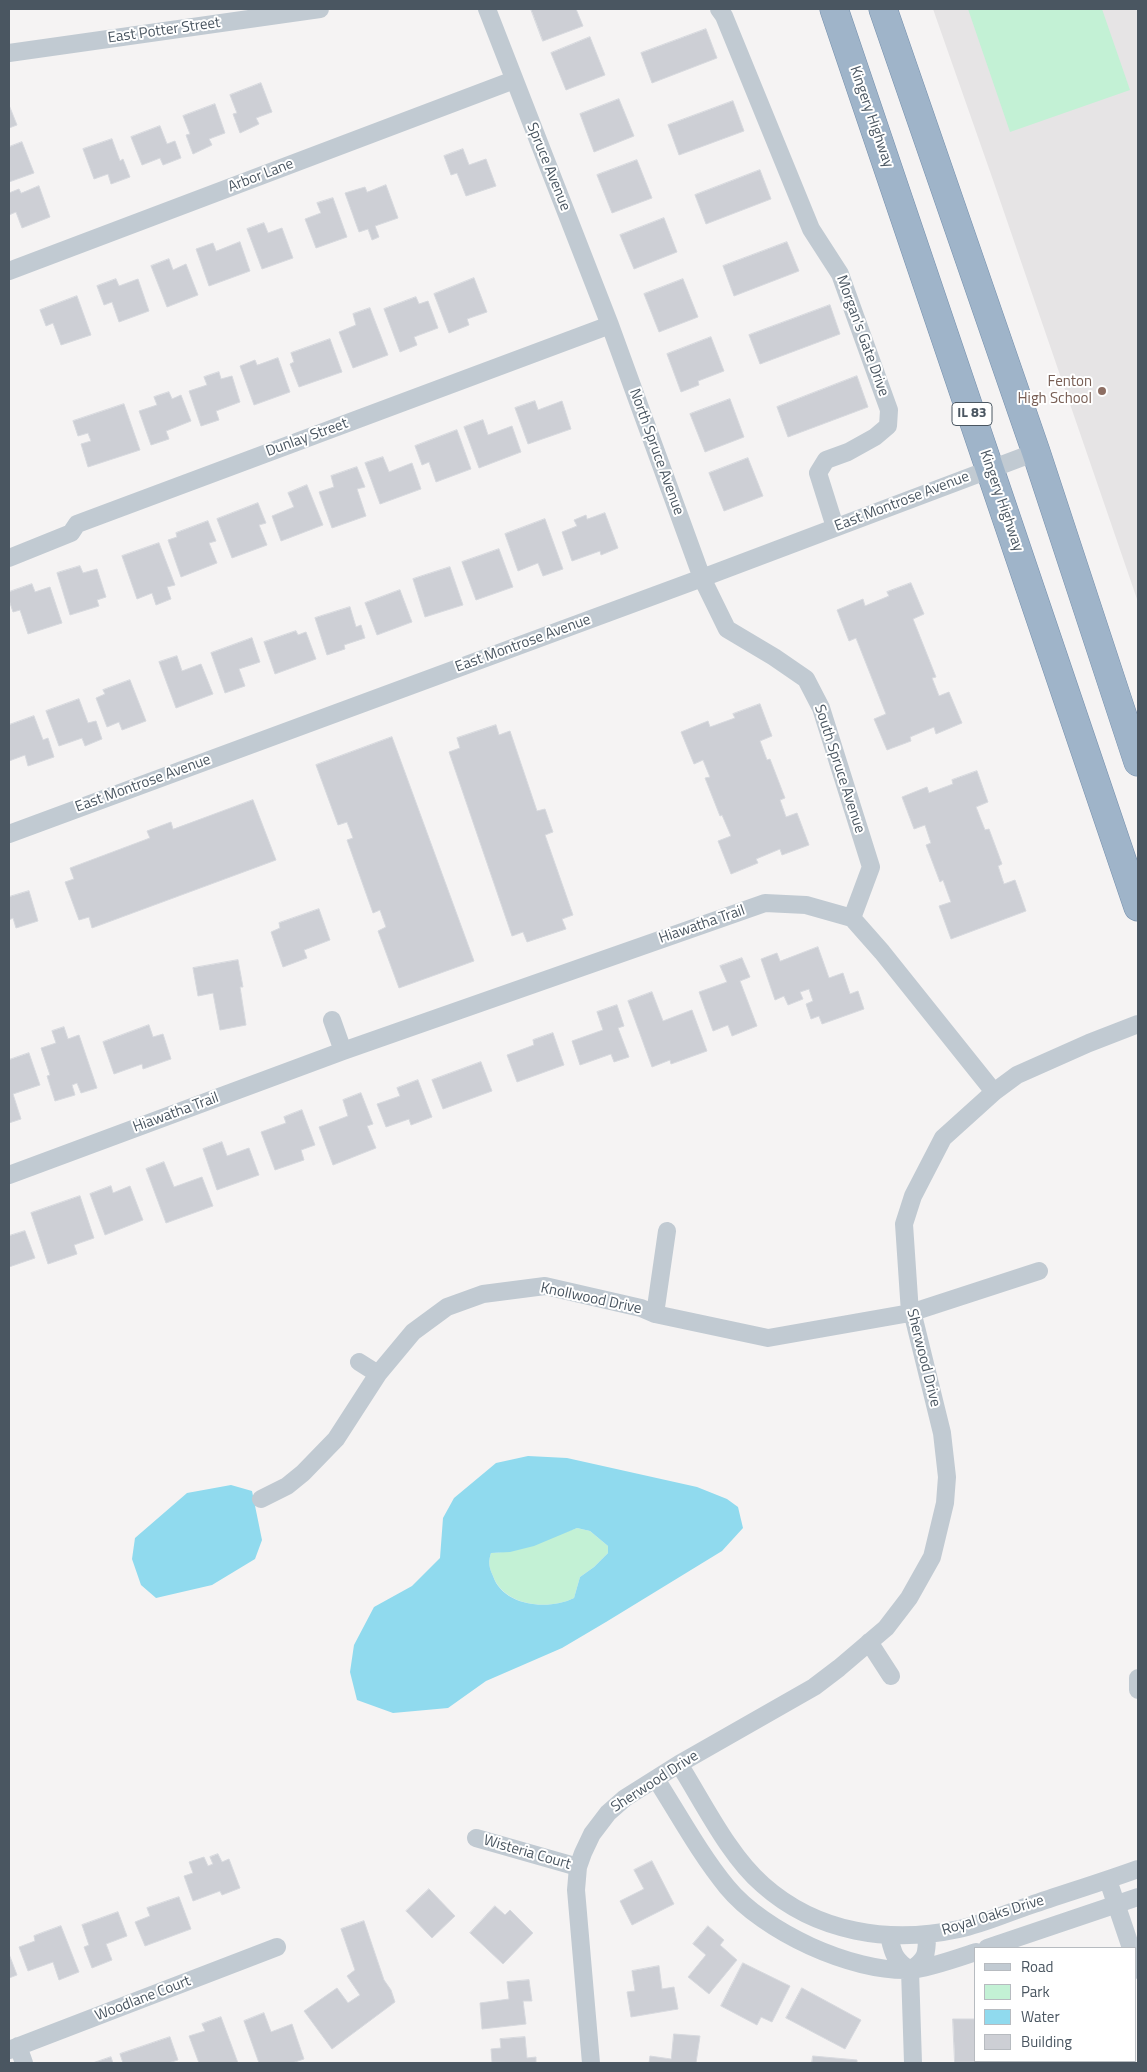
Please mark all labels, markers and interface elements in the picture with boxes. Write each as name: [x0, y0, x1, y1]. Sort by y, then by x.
street label: East Potter Street: [107, 14, 221, 48]
street label: Kingery Highway: [845, 64, 897, 170]
street label: Spruce Avenue: [522, 120, 574, 214]
street label: Arbor Lane: [226, 155, 296, 197]
street label: Morgan's Gate Drive: [832, 273, 892, 399]
place label: Fenton High School: [1017, 373, 1092, 408]
marker: Fenton High School: [1096, 385, 1108, 397]
street label: North Spruce Avenue: [625, 386, 687, 518]
road number: IL 83: [952, 402, 992, 426]
street label: Dunlay Street: [264, 415, 350, 461]
street label: Kingery Highway: [975, 448, 1027, 554]
street label: East Montrose Avenue: [832, 468, 972, 536]
street label: East Montrose Avenue: [453, 611, 593, 677]
street label: South Spruce Avenue: [810, 702, 868, 836]
street label: East Montrose Avenue: [73, 751, 213, 817]
street label: Hiawatha Trail: [657, 902, 747, 948]
street label: Hiawatha Trail: [131, 1089, 221, 1137]
street label: Knollwood Drive: [539, 1280, 643, 1318]
street label: Sherwood Drive: [902, 1307, 944, 1409]
street label: Sherwood Drive: [608, 1747, 702, 1817]
street label: Wisteria Court: [481, 1832, 573, 1874]
street label: Royal Oaks Drive: [940, 1892, 1046, 1940]
legend: [974, 1947, 1137, 2062]
text: Road: [1021, 1955, 1053, 1978]
street label: Woodlane Court: [93, 1972, 193, 2026]
text: Park: [1021, 1980, 1050, 2003]
text: Water: [1021, 2005, 1060, 2028]
text: Building: [1021, 2030, 1072, 2053]

